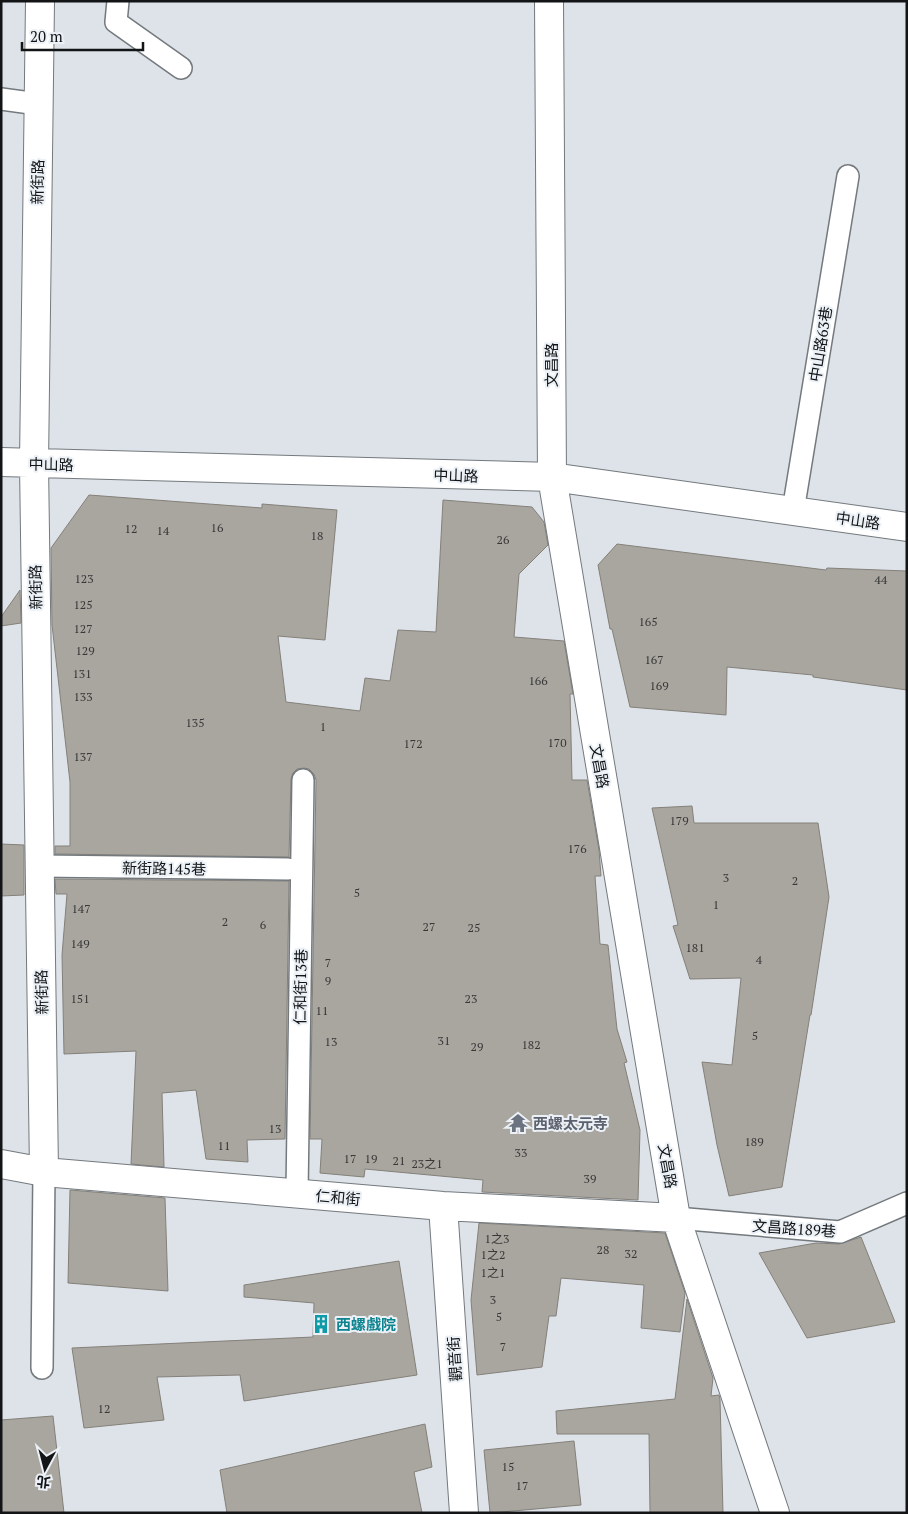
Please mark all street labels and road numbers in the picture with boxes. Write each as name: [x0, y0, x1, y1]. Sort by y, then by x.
street label: 新街路: [27, 159, 47, 205]
street label: 中山路63巷: [804, 305, 836, 383]
street label: 文昌路: [541, 342, 561, 388]
street label: 中山路: [28, 454, 74, 474]
street label: 中山路: [433, 464, 479, 486]
street label: 中山路: [834, 507, 882, 533]
street label: 新街路: [25, 564, 45, 610]
street label: 文昌路: [586, 742, 614, 790]
street label: 新街路145巷: [122, 857, 206, 879]
street label: 仁和街13巷: [289, 949, 311, 1025]
street label: 新街路: [31, 969, 51, 1015]
street label: 文昌路: [654, 1142, 682, 1190]
street label: 仁和街: [315, 1185, 361, 1209]
street label: 文昌路189巷: [751, 1215, 837, 1241]
street label: 觀音街: [442, 1336, 466, 1382]

